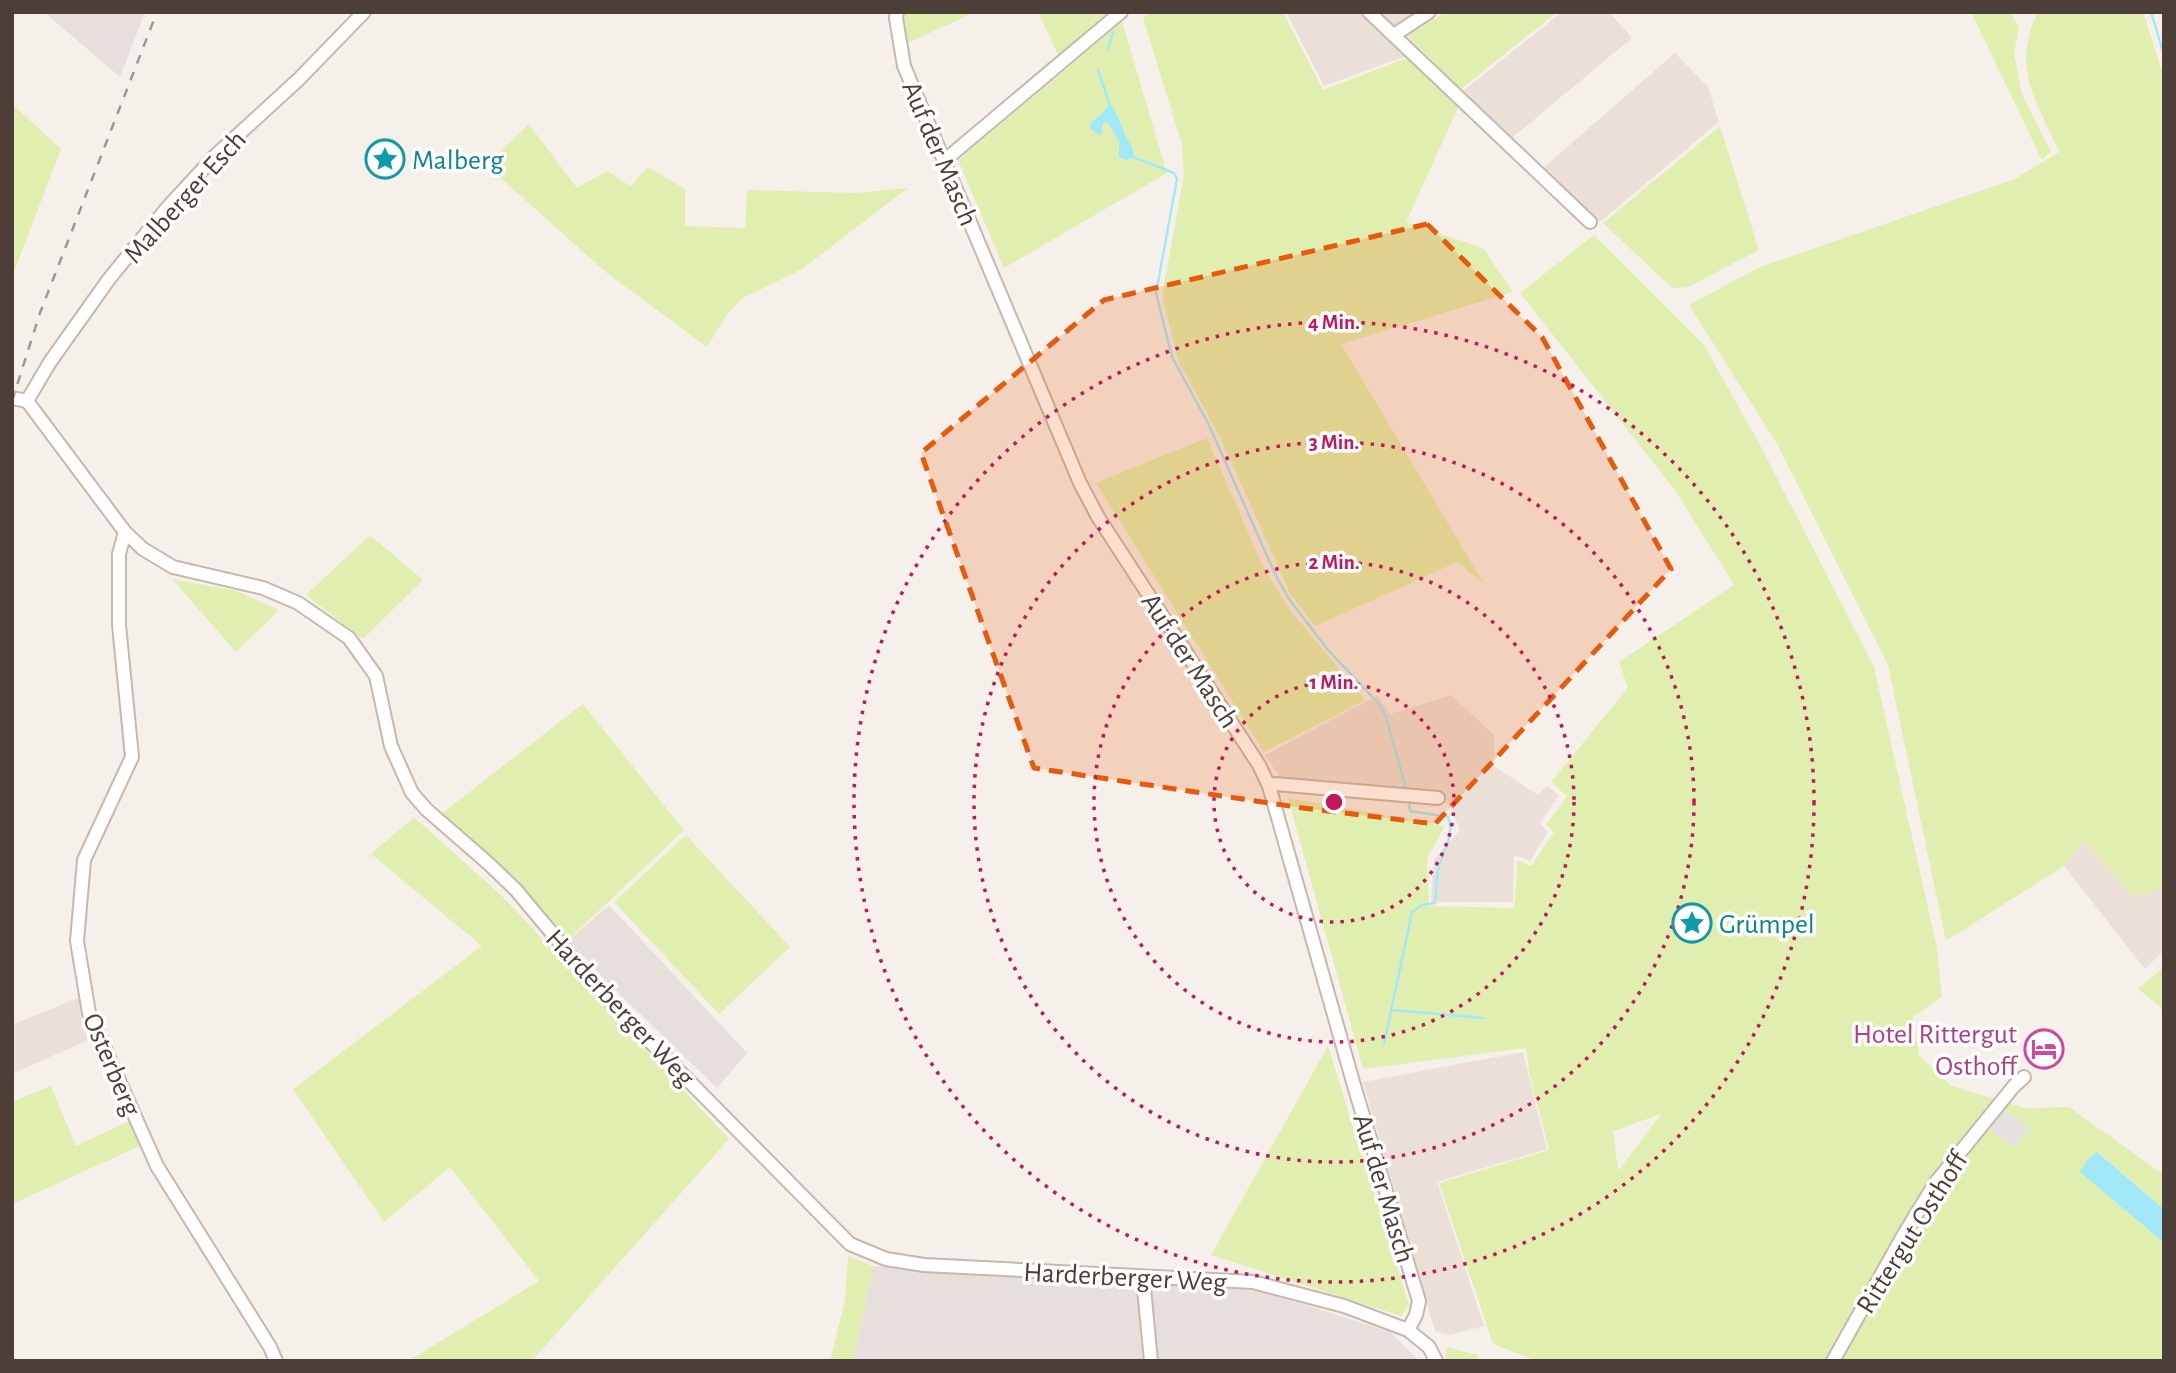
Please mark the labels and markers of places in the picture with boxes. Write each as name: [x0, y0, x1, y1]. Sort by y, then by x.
place icon: Malberg: [364, 138, 406, 180]
place label: Malberg: [412, 147, 504, 175]
centre of rings: [1322, 790, 1346, 814]
place icon: Grümpel: [1671, 902, 1713, 944]
place label: Grümpel: [1719, 911, 1815, 939]
place label: Hotel Rittergut Osthoff: [1853, 1021, 2019, 1081]
hotel icon: Hotel Rittergut Osthoff: [2023, 1028, 2065, 1070]

